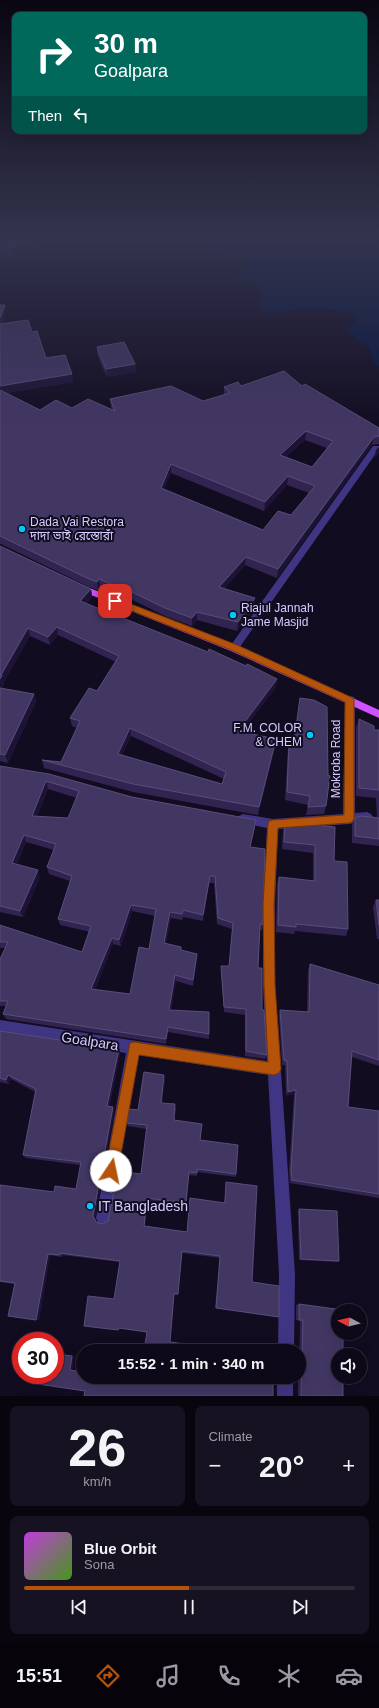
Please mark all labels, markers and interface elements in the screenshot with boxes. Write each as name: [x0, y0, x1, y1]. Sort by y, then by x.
icon: right: [28, 28, 80, 80]
text: 30 m: [94, 28, 158, 59]
text: Goalpara: [94, 61, 168, 81]
icon: left: [70, 104, 92, 126]
text: Then: [28, 107, 62, 124]
place label: Dada Vai Restora দাদা ভাই রেস্তোরাঁ: [29, 515, 124, 543]
marker: Dada Vai Restora দাদা ভাই রেস্তোরাঁ: [17, 524, 27, 534]
pin: [98, 584, 132, 618]
icon: arrive: [104, 590, 126, 612]
place label: Riajul Jannah Jame Masjid: [241, 601, 314, 629]
marker: Riajul Jannah Jame Masjid: [228, 610, 238, 620]
street label: Mokroba Road: [329, 720, 343, 798]
place label: F.M. COLOR & CHEM: [233, 721, 302, 749]
marker: F.M. COLOR & CHEM: [305, 730, 315, 740]
street label: Goalpara: [60, 1029, 120, 1053]
position arrow: [90, 1150, 132, 1192]
place label: IT Bangladesh: [98, 1198, 188, 1214]
marker: IT Bangladesh: [85, 1201, 95, 1211]
north arrow: [331, 1304, 367, 1340]
map controls: [331, 1304, 367, 1384]
speed limit sign: 30: [12, 1332, 64, 1384]
button: sound: [331, 1348, 367, 1384]
text: 15:52 · 1 min · 340 m: [118, 1355, 264, 1372]
text: 26: [68, 1419, 126, 1477]
text: Climate: [209, 1429, 253, 1444]
text: 20°: [259, 1450, 304, 1483]
text: −: [209, 1453, 221, 1478]
text: +: [342, 1453, 355, 1478]
text: km/h: [83, 1474, 111, 1489]
text: Blue Orbit: [84, 1540, 157, 1557]
text: Sona: [84, 1557, 114, 1572]
icon: previous: [68, 1596, 90, 1618]
icon: pause: [178, 1596, 200, 1618]
icon: next: [289, 1596, 311, 1618]
icon: directions: [94, 1662, 122, 1690]
icon: music: [154, 1662, 182, 1690]
icon: phone: [215, 1662, 243, 1690]
icon: climate: [275, 1662, 303, 1690]
icon: car: [335, 1662, 363, 1690]
text: 15:51: [16, 1666, 62, 1686]

